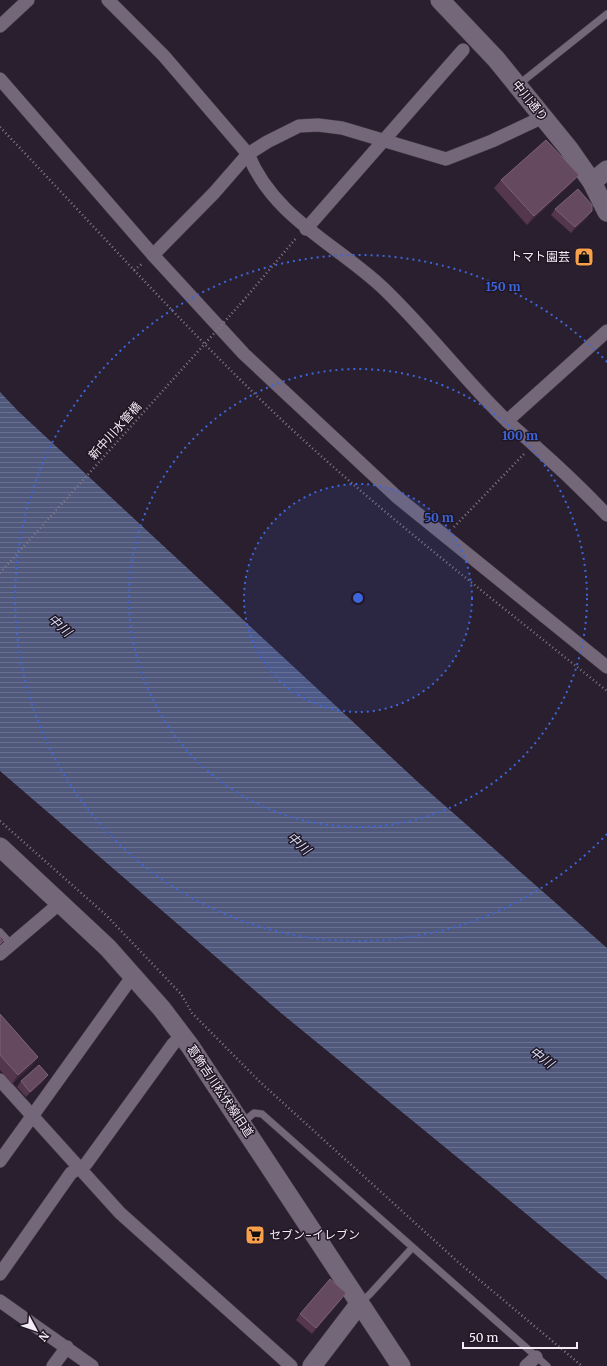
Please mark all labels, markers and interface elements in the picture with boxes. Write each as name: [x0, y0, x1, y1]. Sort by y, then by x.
street label: 中川通り: [509, 77, 551, 124]
shop icon: トマト園芸: [573, 246, 595, 268]
place label: トマト園芸: [510, 249, 570, 264]
text: 150 m: [486, 279, 521, 294]
street label: 新中川水管橋: [85, 399, 144, 462]
text: 100 m: [502, 428, 538, 443]
text: 50 m: [424, 510, 454, 525]
centre of rings: [351, 591, 365, 605]
water label: 中川: [44, 610, 76, 642]
water label: 中川: [283, 828, 315, 860]
street label: 葛飾吉川松伏線旧道: [184, 1042, 257, 1140]
water label: 中川: [526, 1043, 559, 1073]
supermarket icon: セブン-イレブン: [244, 1224, 266, 1246]
place label: セブン-イレブン: [269, 1227, 360, 1242]
north arrow: [16, 1310, 56, 1350]
scale bar: [463, 1324, 577, 1350]
text: N: [35, 1329, 52, 1344]
text: 50 m: [469, 1330, 498, 1345]

